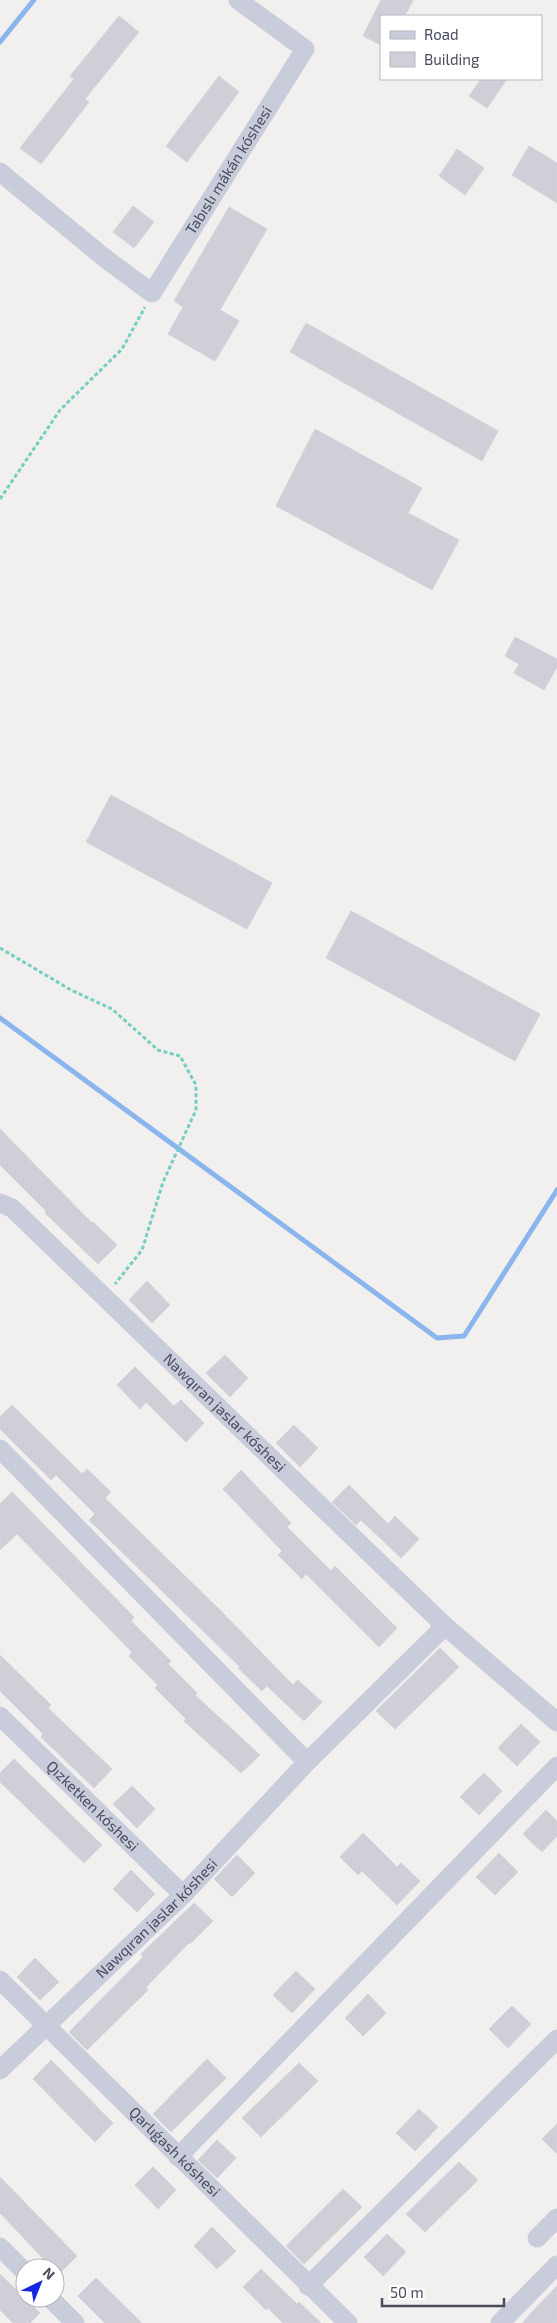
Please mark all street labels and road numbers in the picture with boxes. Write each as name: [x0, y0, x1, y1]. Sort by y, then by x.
street label: Tabıslı mákán kóshesi: [181, 102, 275, 237]
street label: Nawqıran jaslar kóshesi: [160, 1349, 290, 1475]
street label: Qızketken kóshesi: [42, 1756, 143, 1855]
street label: Nawqıran jaslar kóshesi: [92, 1854, 220, 1981]
street label: Qarlıǵash kóshesi: [125, 2103, 224, 2200]

